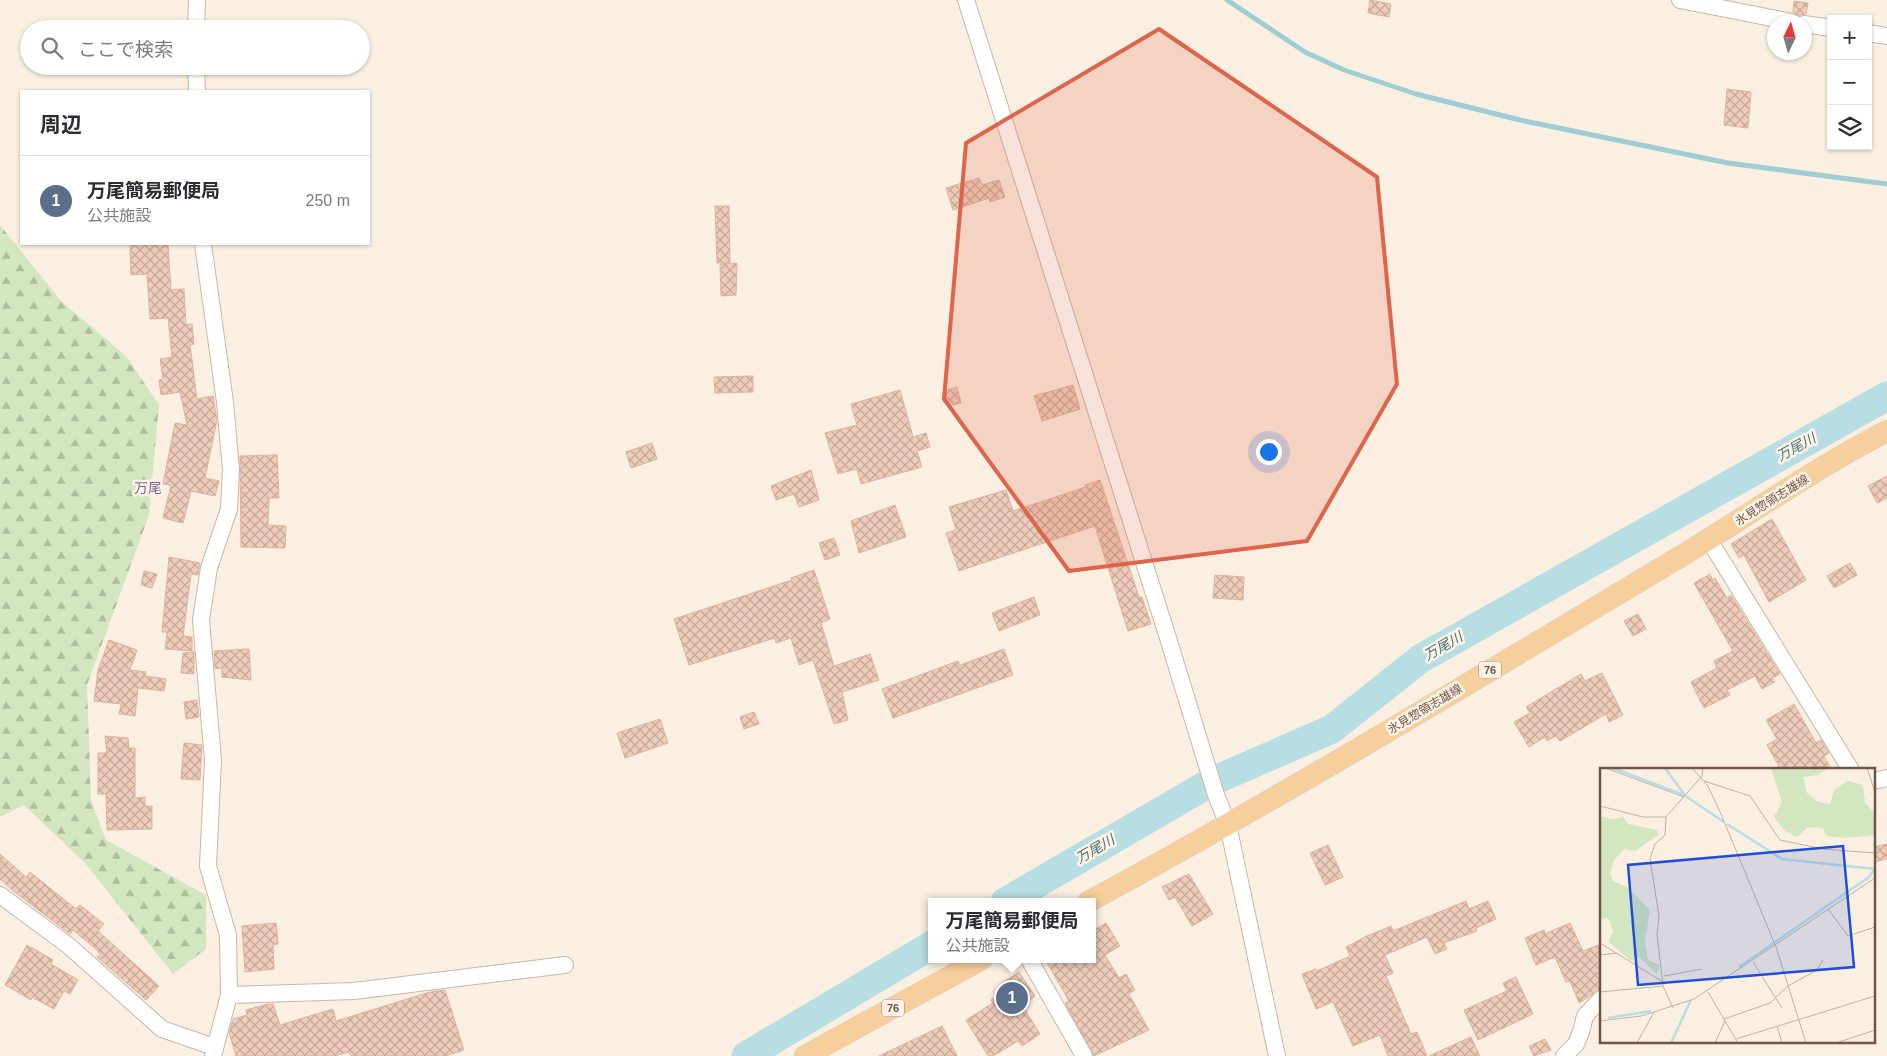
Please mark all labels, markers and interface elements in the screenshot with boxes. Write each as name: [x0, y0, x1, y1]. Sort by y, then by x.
north arrow: [1767, 15, 1812, 60]
map controls: [1827, 15, 1872, 150]
button: +: [1827, 15, 1872, 60]
search box: [20, 20, 370, 75]
icon: search: [38, 34, 66, 62]
text: ここで検索: [78, 39, 173, 60]
button: −: [1827, 60, 1872, 105]
button: layers: [1827, 105, 1872, 150]
text: 周辺: [40, 113, 82, 136]
text: 万尾簡易郵便局: [87, 180, 220, 201]
text: 1: [52, 192, 60, 209]
text: 250 m: [306, 192, 350, 209]
text: 公共施設: [87, 207, 151, 224]
water label: 万尾川: [1774, 429, 1820, 464]
your location: [1256, 439, 1282, 465]
street label: 氷見惣領志雄線: [1733, 472, 1811, 528]
district label: 万尾: [134, 480, 162, 496]
water label: 万尾川: [1421, 628, 1467, 663]
road number: 76: [1479, 662, 1501, 678]
street label: 氷見惣領志雄線: [1385, 681, 1465, 737]
inset map: [1600, 768, 1874, 1044]
water label: 万尾川: [1073, 831, 1119, 866]
popup: [928, 898, 1096, 963]
text: 万尾簡易郵便局: [945, 910, 1079, 931]
text: 公共施設: [945, 937, 1010, 954]
pin: 1: [996, 979, 1028, 1017]
road number: 76: [882, 1000, 904, 1016]

